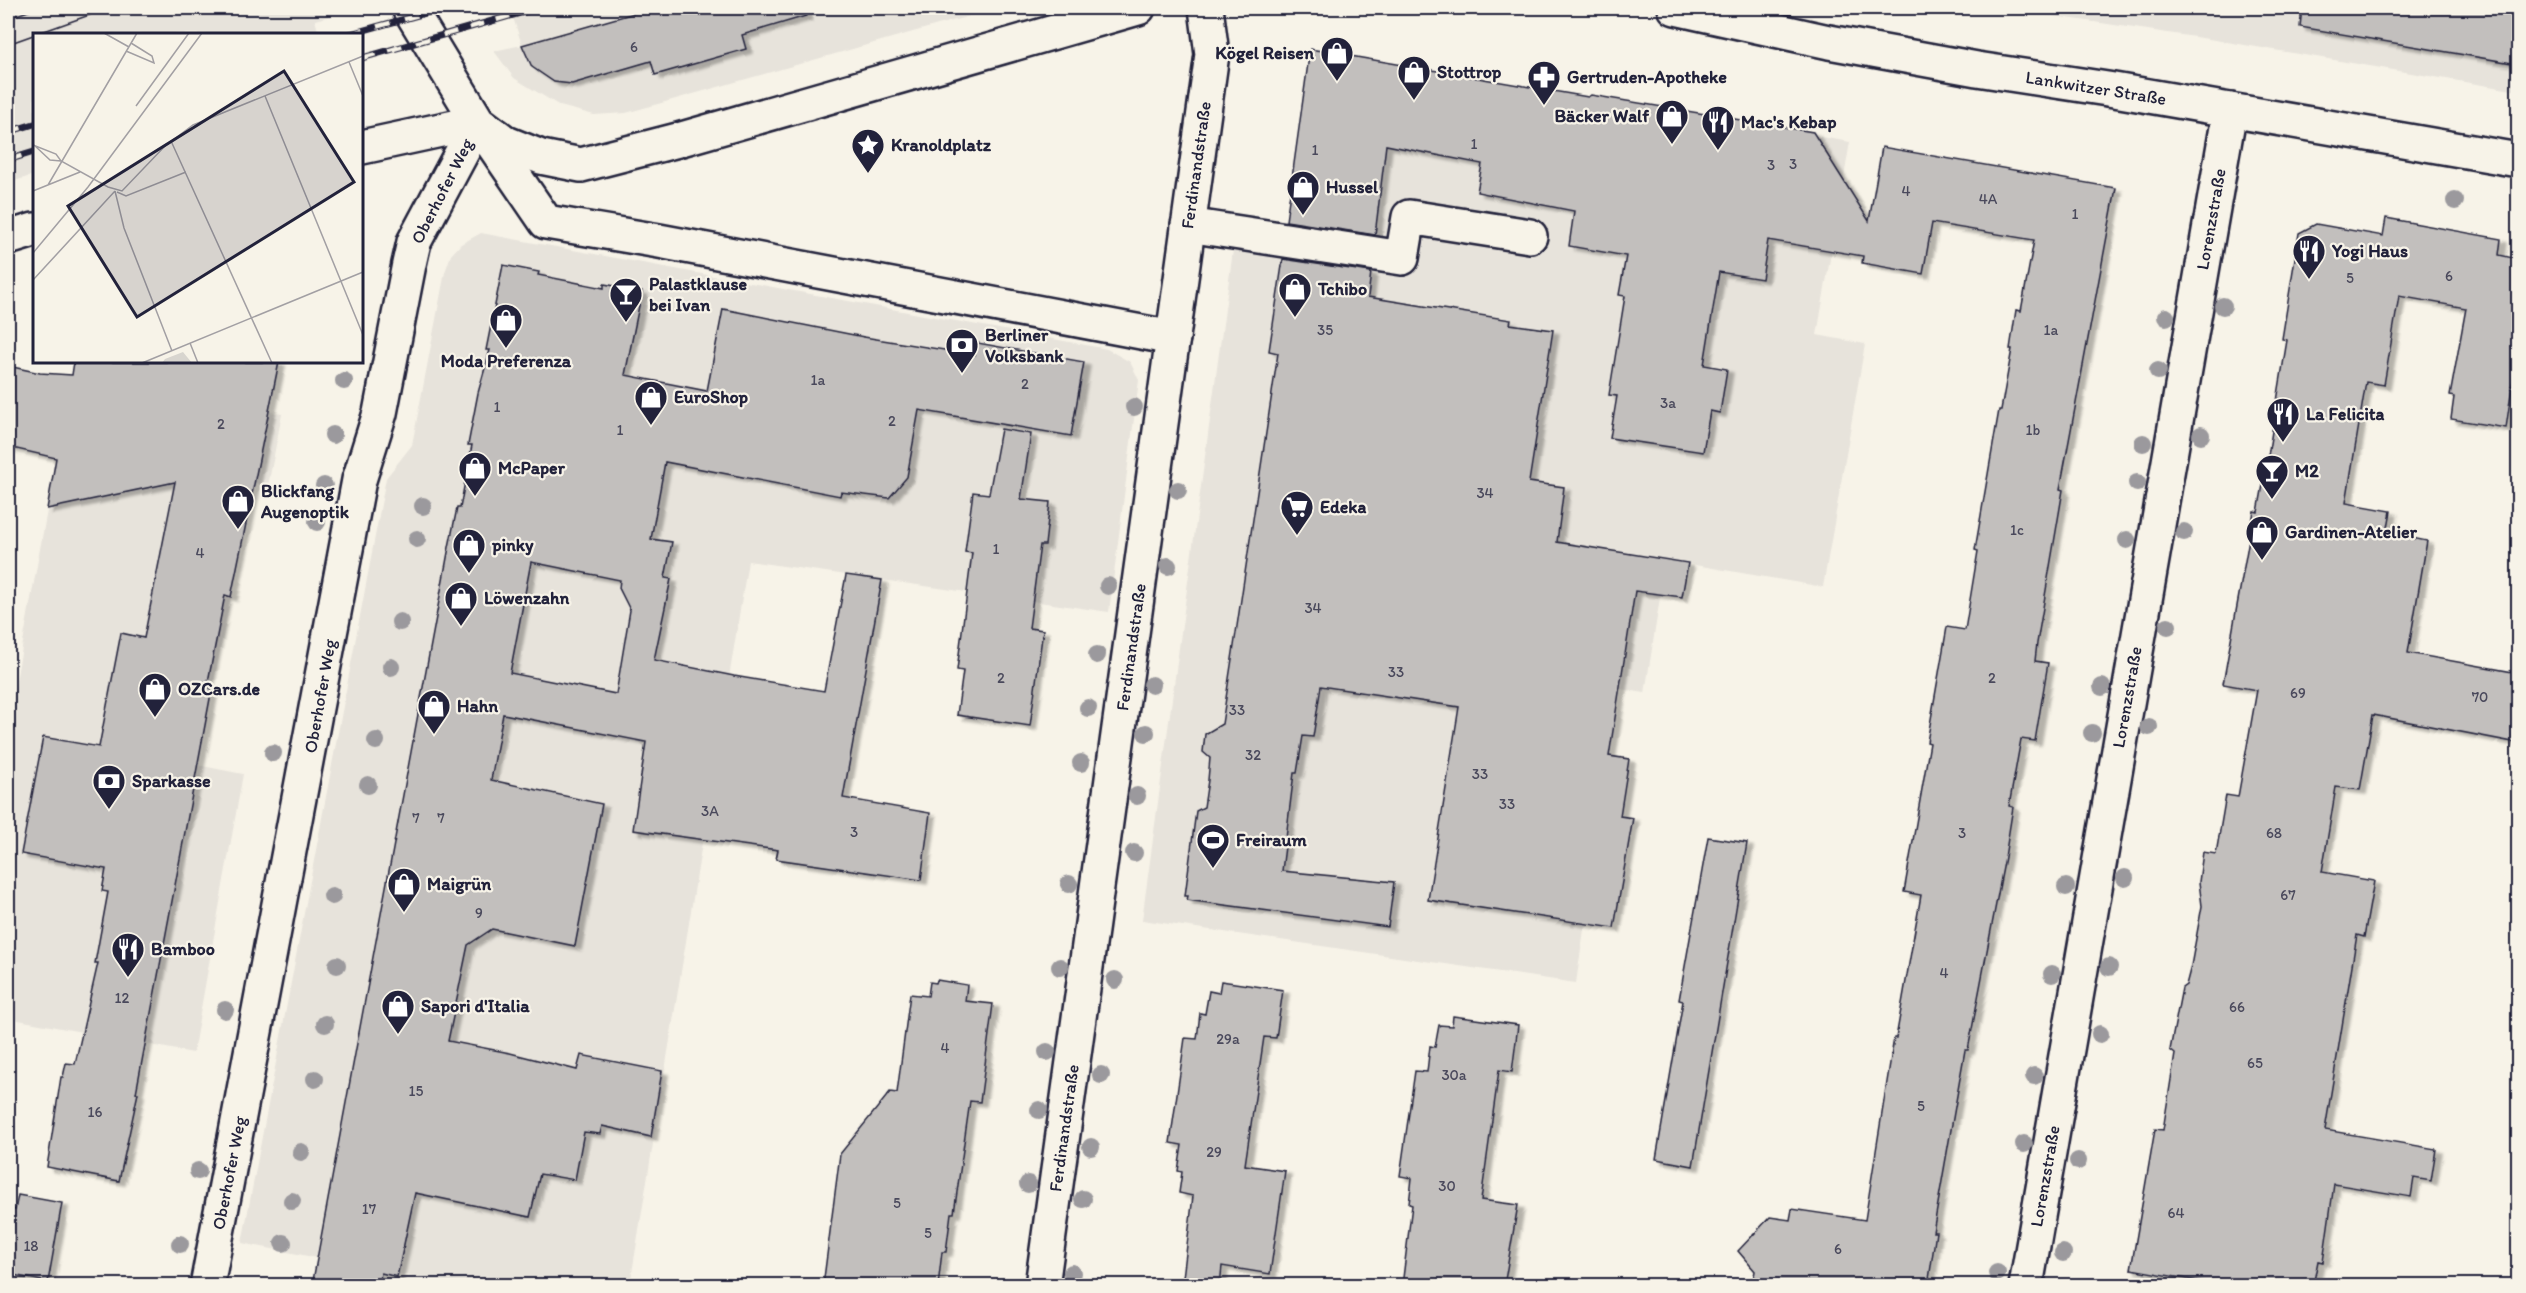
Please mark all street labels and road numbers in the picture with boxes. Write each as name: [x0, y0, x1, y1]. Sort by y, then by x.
street label: Lankwitzer Straße: [2024, 66, 2168, 110]
street label: Ferdinandstraße: [1176, 100, 1216, 230]
street label: Oberhofer Weg: [406, 134, 478, 247]
street label: Lorenzstraße: [2191, 166, 2231, 272]
street label: Ferdinandstraße: [1111, 582, 1151, 712]
street label: Oberhofer Weg: [299, 636, 341, 755]
street label: Lorenzstraße: [2107, 644, 2147, 750]
street label: Ferdinandstraße: [1044, 1063, 1084, 1193]
street label: Oberhofer Weg: [207, 1113, 251, 1232]
street label: Lorenzstraße: [2025, 1123, 2065, 1229]

